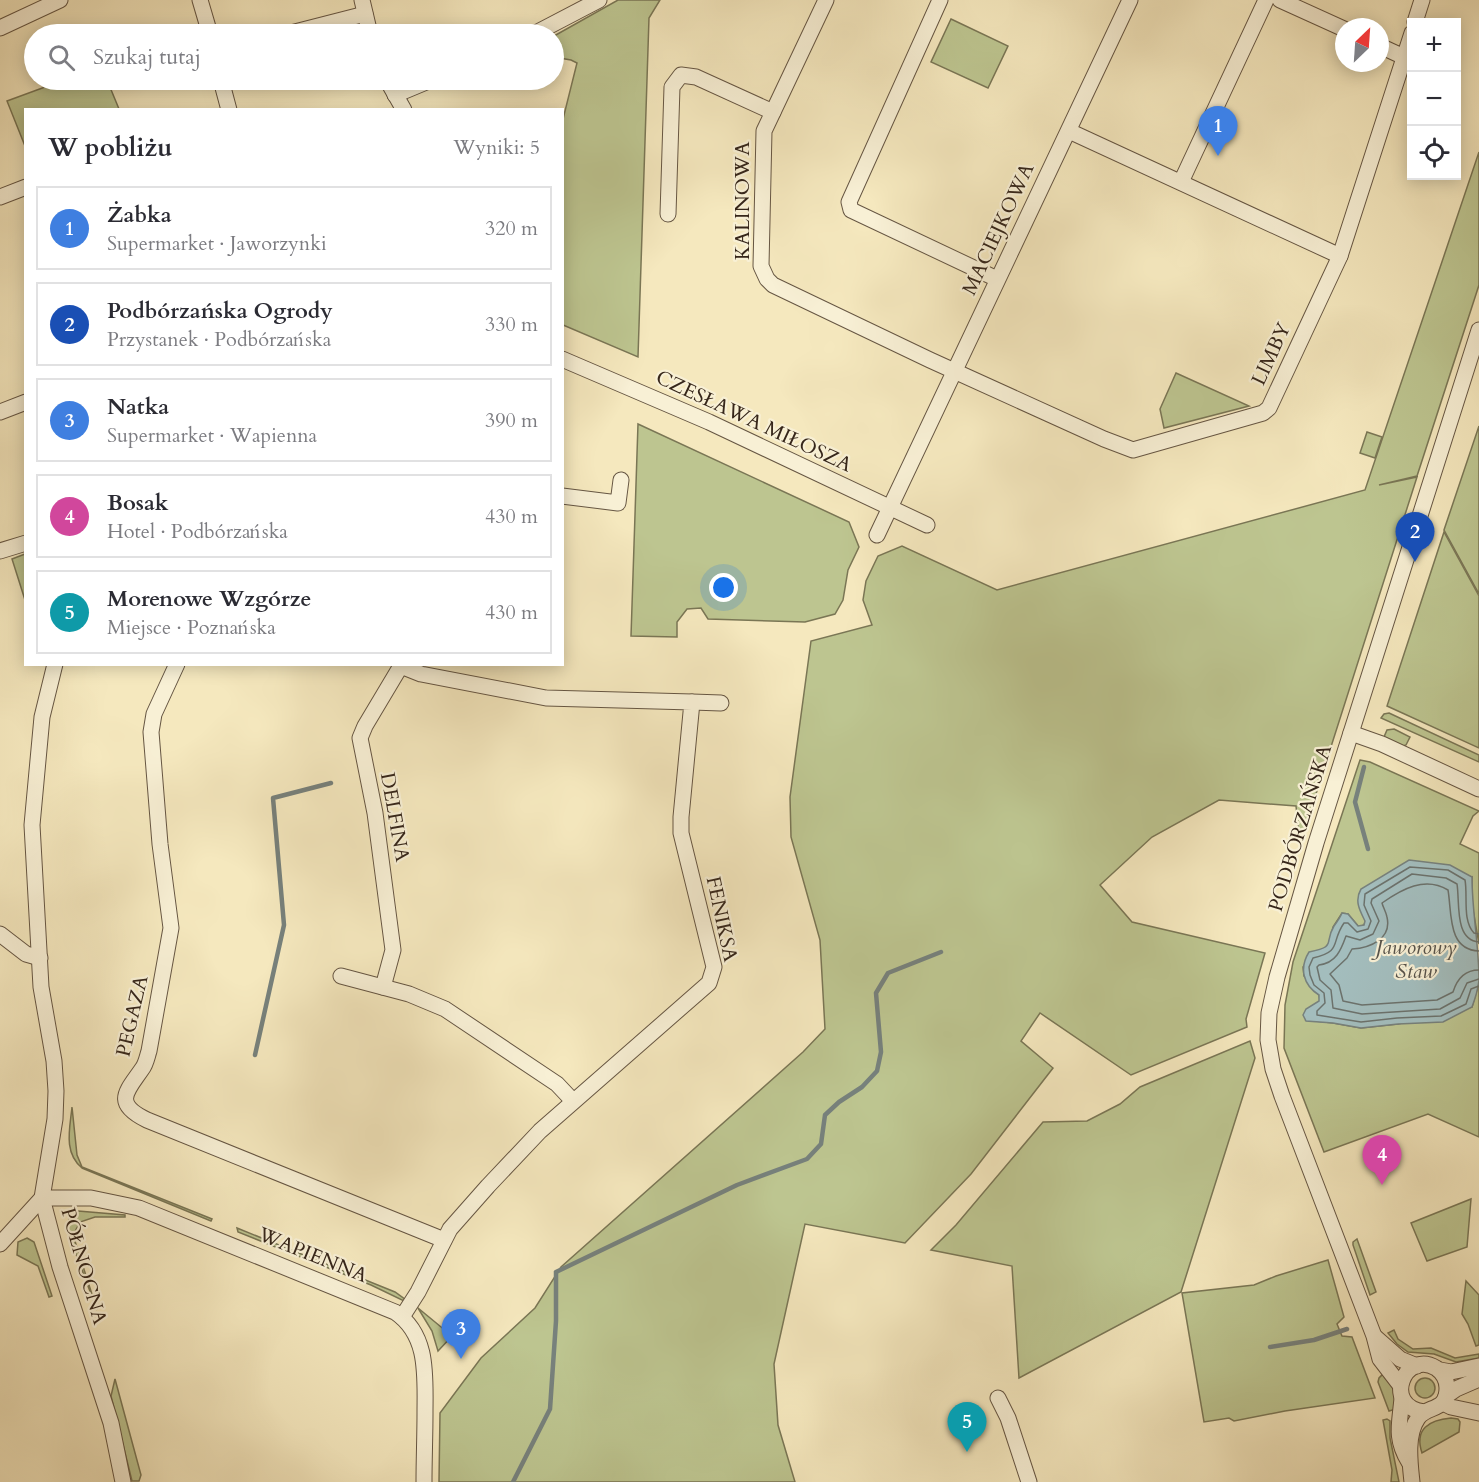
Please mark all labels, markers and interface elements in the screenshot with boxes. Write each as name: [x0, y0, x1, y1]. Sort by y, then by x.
north arrow: [1335, 18, 1389, 72]
map controls: [1407, 18, 1461, 180]
button: +: [1407, 18, 1461, 72]
search box: [24, 24, 564, 90]
icon: search: [45, 41, 78, 74]
text: Szukaj tutaj: [93, 42, 201, 72]
button: −: [1407, 72, 1461, 126]
pin: 1: [1198, 106, 1238, 156]
button: locate: [1407, 126, 1461, 180]
text: W pobliżu: [48, 130, 173, 165]
text: Wyniki: 5: [453, 134, 540, 161]
street label: KALINOWA: [729, 141, 756, 260]
street label: MACIEJKOWA: [956, 158, 1041, 299]
text: Żabka: [107, 200, 172, 230]
text: 1: [64, 215, 75, 242]
text: 320 m: [485, 215, 538, 242]
text: Supermarket · Jaworzynki: [107, 230, 327, 257]
text: Podbórzańska Ogrody: [107, 296, 333, 326]
text: 2: [64, 311, 75, 338]
text: 330 m: [485, 311, 538, 338]
street label: LIMBY: [1245, 318, 1297, 390]
text: Przystanek · Podbórzańska: [107, 326, 331, 353]
street label: CZESŁAWA MIŁOSZA: [652, 364, 857, 479]
text: Natka: [107, 392, 169, 422]
text: 3: [64, 407, 75, 434]
text: 390 m: [485, 407, 538, 434]
text: Supermarket · Wapienna: [107, 422, 317, 449]
text: Bosak: [107, 488, 169, 518]
text: 4: [64, 503, 75, 530]
text: 430 m: [485, 503, 538, 530]
pin: 2: [1396, 512, 1434, 562]
text: Hotel · Podbórzańska: [107, 518, 288, 545]
your location: [709, 573, 738, 602]
text: Morenowe Wzgórze: [107, 584, 311, 614]
text: 5: [64, 599, 75, 626]
text: 430 m: [485, 599, 538, 626]
text: Miejsce · Poznańska: [107, 614, 276, 641]
street label: PODBÓRZAŃSKA: [1262, 741, 1338, 915]
street label: DELFINA: [374, 770, 416, 865]
street label: FENIKSA: [700, 874, 744, 965]
water label: Jaworowy Staw: [1370, 933, 1457, 986]
street label: PEGAZA: [110, 972, 155, 1059]
pin: 4: [1362, 1136, 1402, 1185]
street label: PÓŁNOCNA: [54, 1204, 114, 1328]
street label: WAPIENNA: [253, 1220, 372, 1289]
pin: 3: [442, 1310, 480, 1359]
pin: 5: [948, 1402, 986, 1452]

